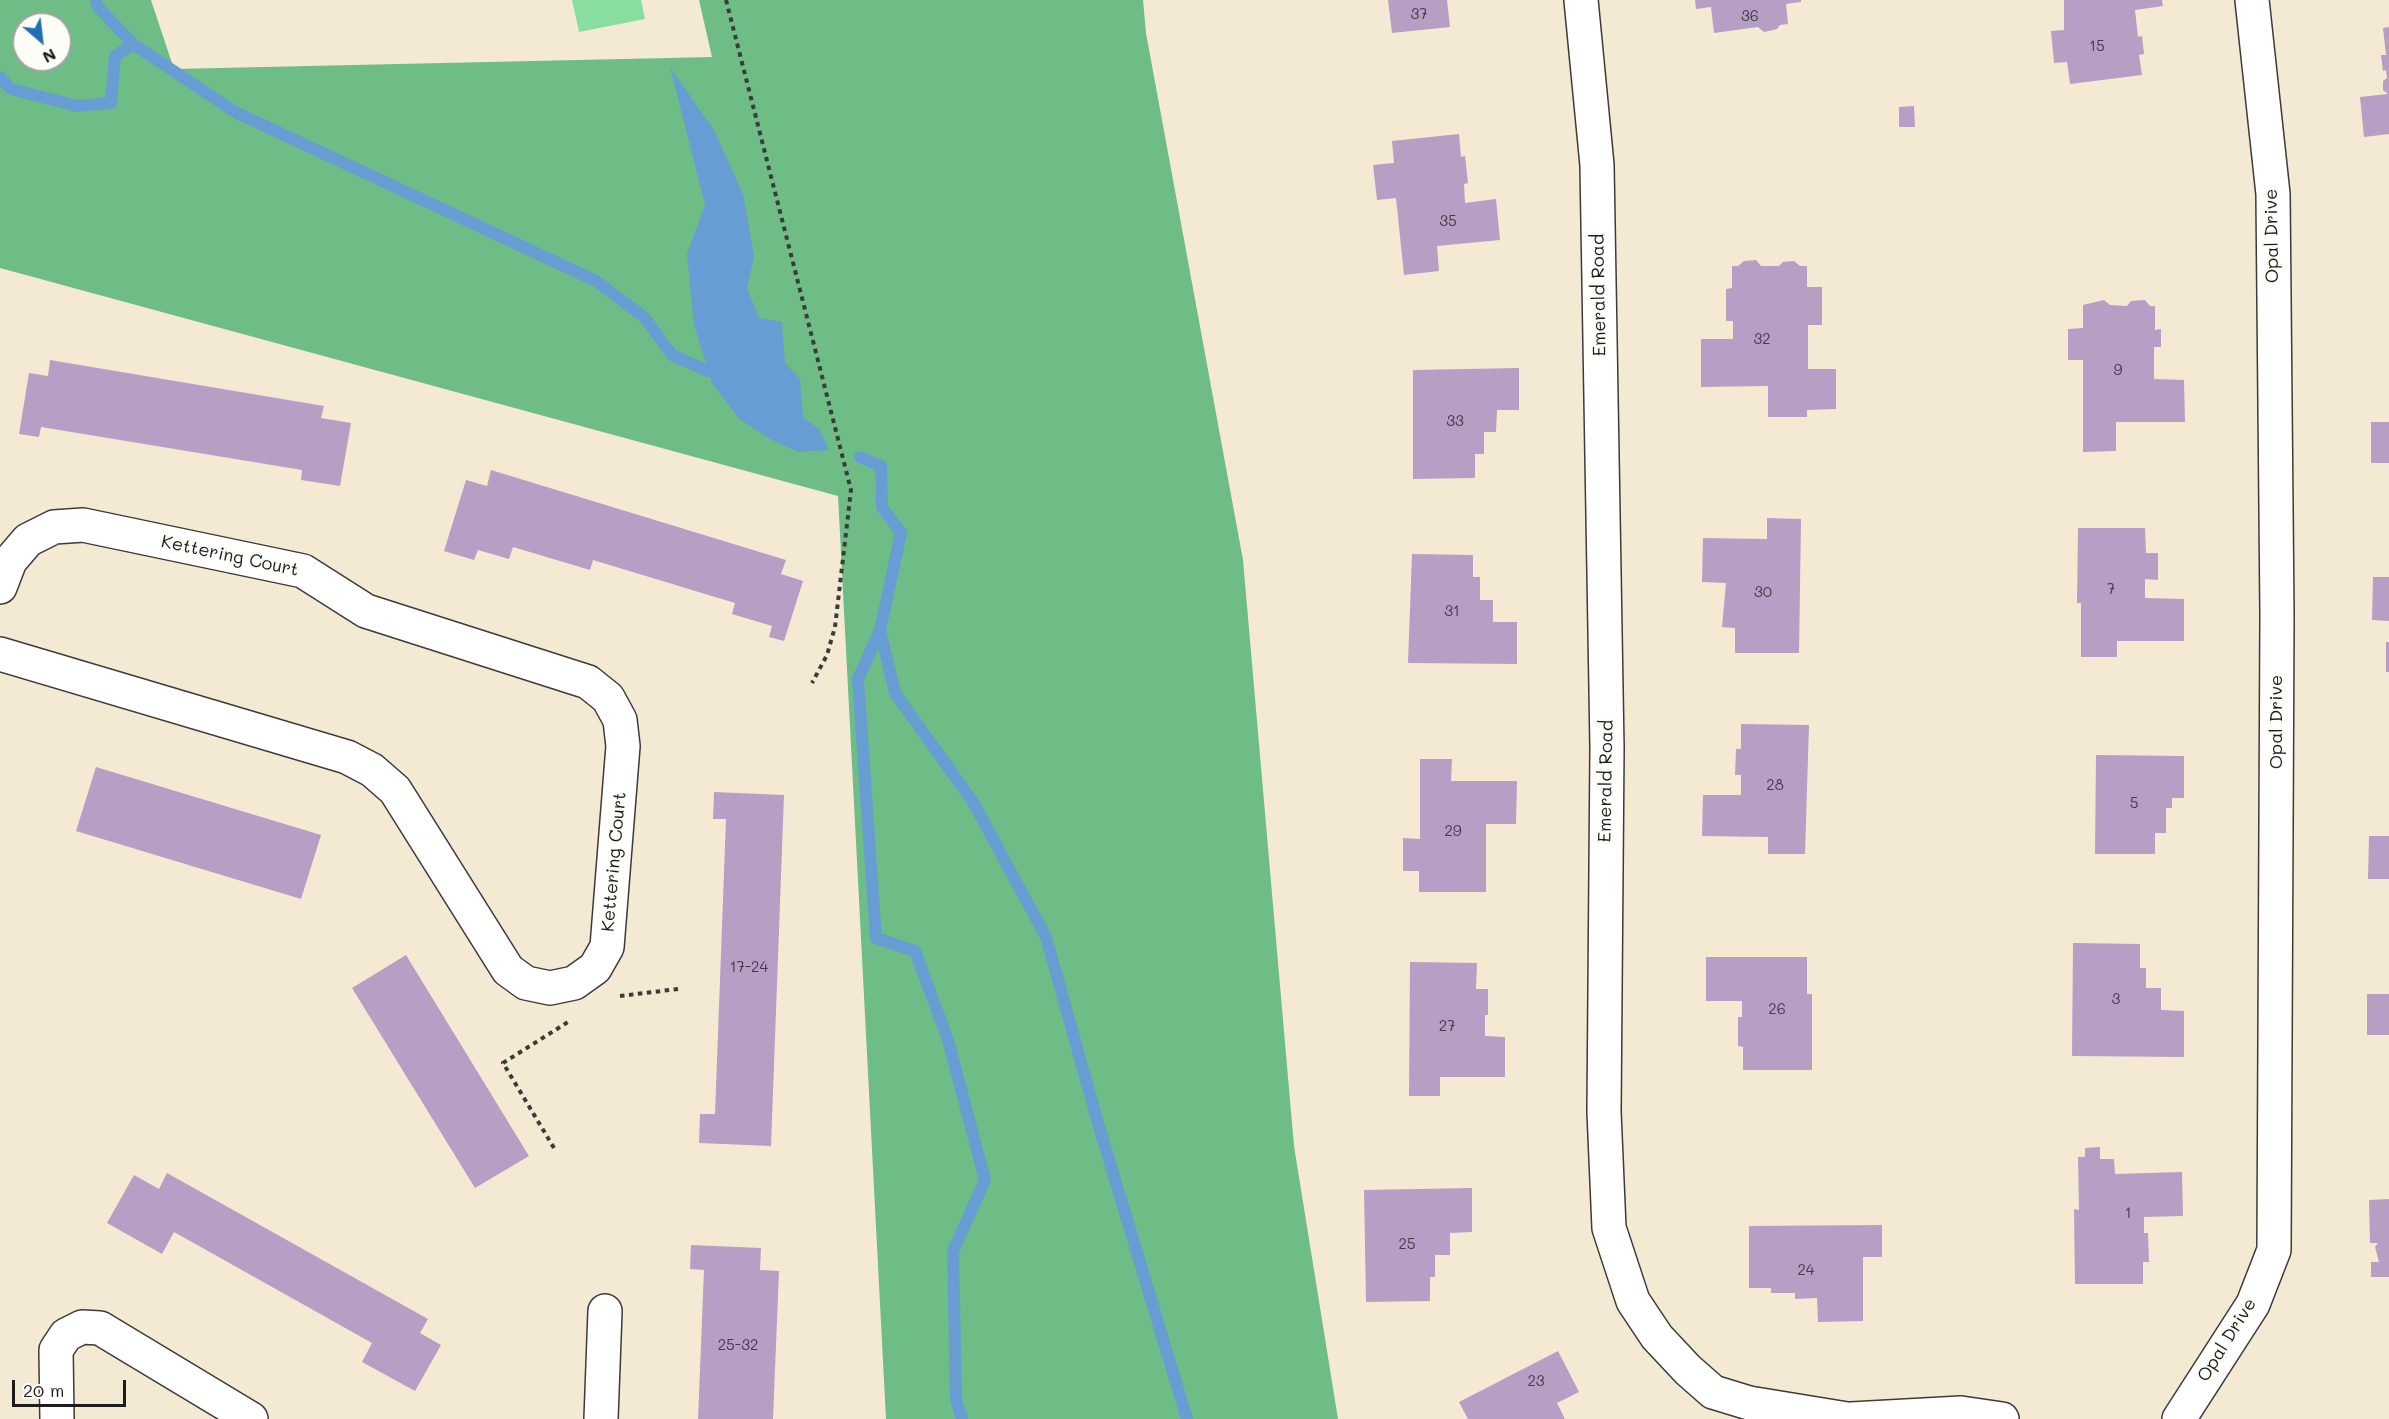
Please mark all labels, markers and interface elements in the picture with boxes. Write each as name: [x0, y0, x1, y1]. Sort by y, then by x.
house number: 37: [1410, 5, 1428, 23]
house number: 36: [1741, 7, 1759, 25]
north arrow: [12, 12, 72, 72]
house number: 15: [2089, 37, 2105, 55]
text: N: [39, 44, 60, 69]
street label: Opal Drive: [2260, 189, 2284, 283]
house number: 35: [1439, 212, 1457, 230]
street label: Emerald Road: [1587, 234, 1611, 356]
house number: 32: [1753, 330, 1771, 348]
house number: 9: [2114, 361, 2122, 379]
house number: 33: [1446, 412, 1464, 430]
street label: Kettering Court: [159, 531, 301, 581]
house number: 7: [2107, 580, 2115, 598]
house number: 30: [1754, 583, 1772, 601]
house number: 31: [1444, 602, 1460, 620]
street label: Opal Drive: [2265, 675, 2287, 769]
street label: Emerald Road: [1594, 720, 1618, 842]
house number: 28: [1766, 776, 1784, 794]
street label: Kettering Court: [597, 791, 631, 933]
house number: 5: [2130, 794, 2138, 812]
house number: 29: [1444, 822, 1462, 840]
house number: 17-24: [730, 958, 768, 976]
house number: 3: [2112, 990, 2120, 1008]
house number: 26: [1768, 1000, 1786, 1018]
house number: 27: [1439, 1017, 1455, 1035]
house number: 1: [2125, 1204, 2131, 1222]
house number: 25: [1398, 1235, 1416, 1253]
house number: 24: [1797, 1261, 1815, 1279]
street label: Opal Drive: [2193, 1294, 2261, 1386]
house number: 25-32: [718, 1336, 758, 1354]
scale bar: [15, 1368, 129, 1406]
house number: 23: [1527, 1372, 1545, 1390]
text: 20 m: [23, 1378, 64, 1402]

